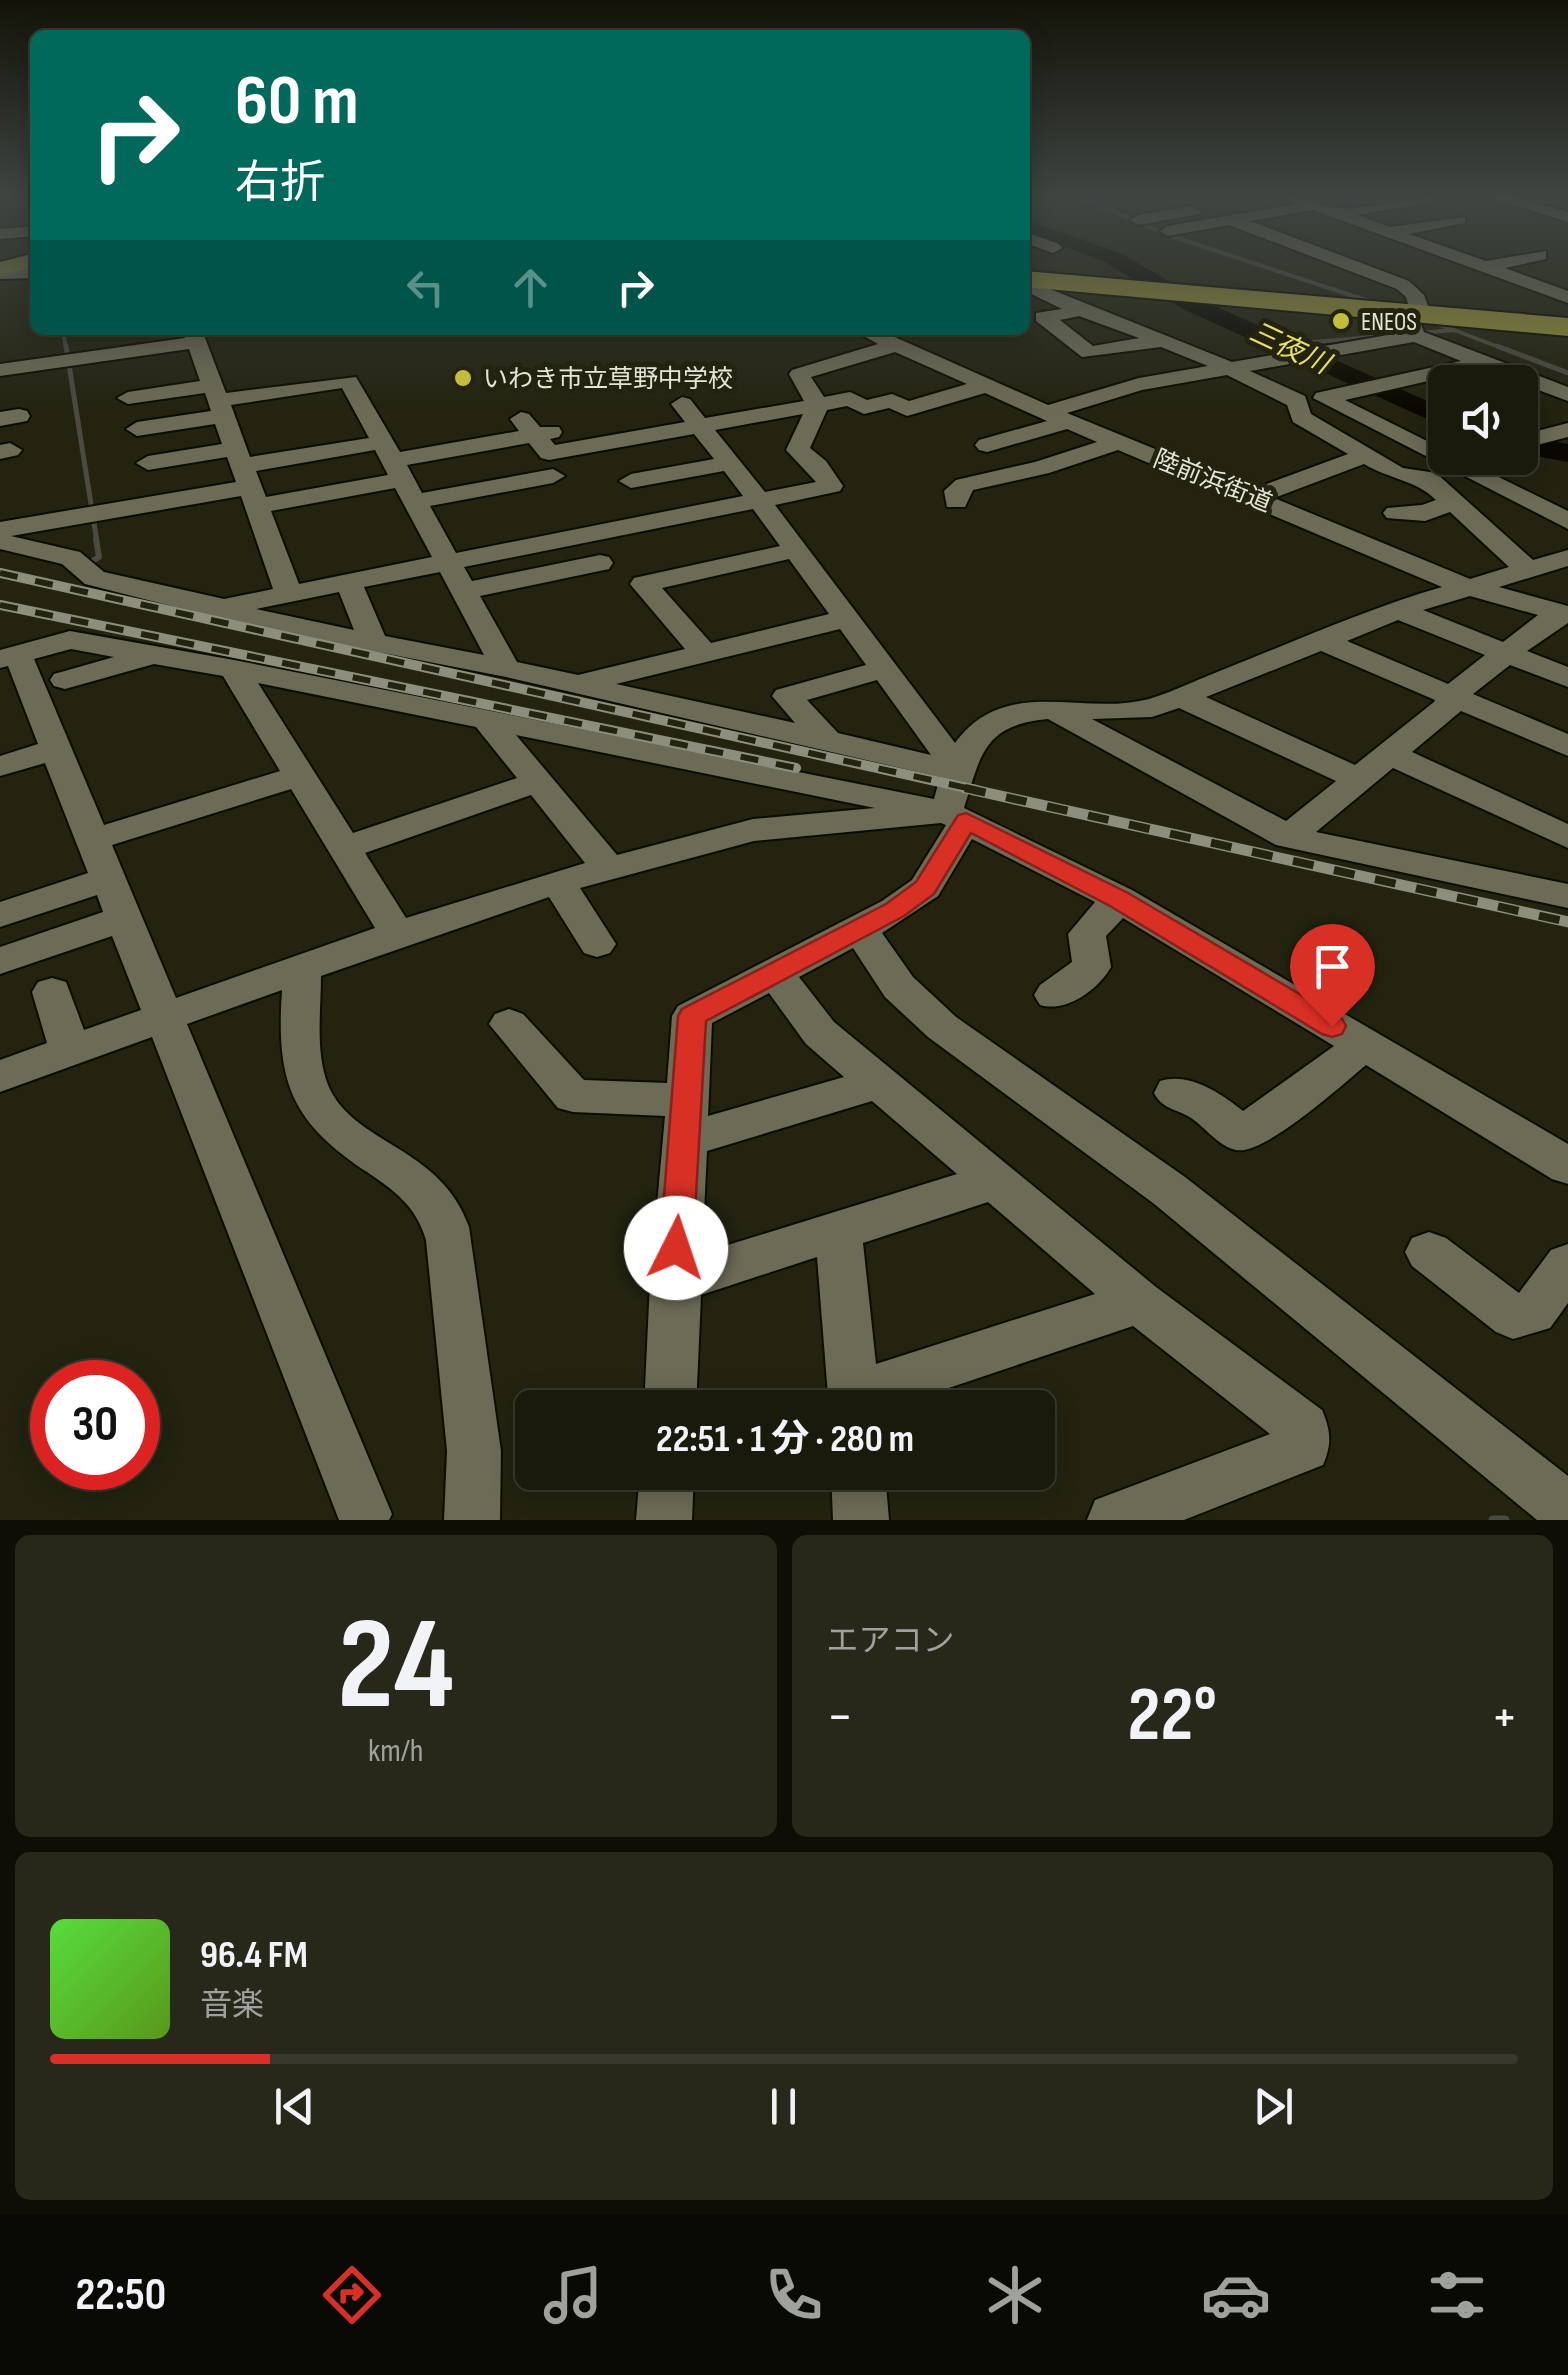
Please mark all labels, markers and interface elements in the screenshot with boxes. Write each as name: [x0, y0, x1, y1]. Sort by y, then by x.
text: 60 m: [235, 60, 359, 144]
icon: right: [70, 70, 200, 200]
text: 右折: [235, 156, 325, 211]
icon: left: [398, 260, 453, 315]
icon: ahead: [503, 260, 558, 315]
icon: right: [608, 260, 663, 315]
place label: ENEOS: [1361, 307, 1417, 338]
marker: ENEOS: [1330, 310, 1352, 332]
water label: 三夜川: [1244, 316, 1337, 382]
place label: いわき市立草野中学校: [483, 364, 733, 395]
map controls: [1428, 365, 1538, 475]
button: sound: [1428, 365, 1538, 475]
marker: いわき市立草野中学校: [452, 367, 474, 389]
street label: 陸前浜街道: [1149, 444, 1276, 519]
pin: [1290, 924, 1375, 1027]
icon: arrive: [1305, 939, 1360, 994]
position arrow: [624, 1196, 728, 1300]
speed limit sign: 30: [30, 1360, 160, 1490]
text: 22:51 · 1 分 · 280 m: [656, 1417, 914, 1462]
text: 24: [337, 1589, 454, 1745]
text: エアコン: [827, 1622, 955, 1661]
text: 22°: [1128, 1671, 1217, 1762]
text: −: [827, 1684, 853, 1751]
text: +: [1491, 1684, 1518, 1751]
text: km/h: [368, 1732, 423, 1771]
text: 96.4 FM: [200, 1933, 308, 1978]
text: 音楽: [200, 1986, 264, 2025]
icon: previous: [267, 2079, 322, 2134]
icon: pause: [756, 2079, 811, 2134]
icon: next: [1246, 2079, 1301, 2134]
icon: directions: [317, 2260, 387, 2330]
icon: music: [538, 2260, 608, 2330]
icon: phone: [759, 2260, 829, 2330]
icon: climate: [980, 2260, 1050, 2330]
icon: car: [1201, 2260, 1271, 2330]
icon: filters: [1422, 2260, 1492, 2330]
text: 22:50: [76, 2268, 166, 2323]

